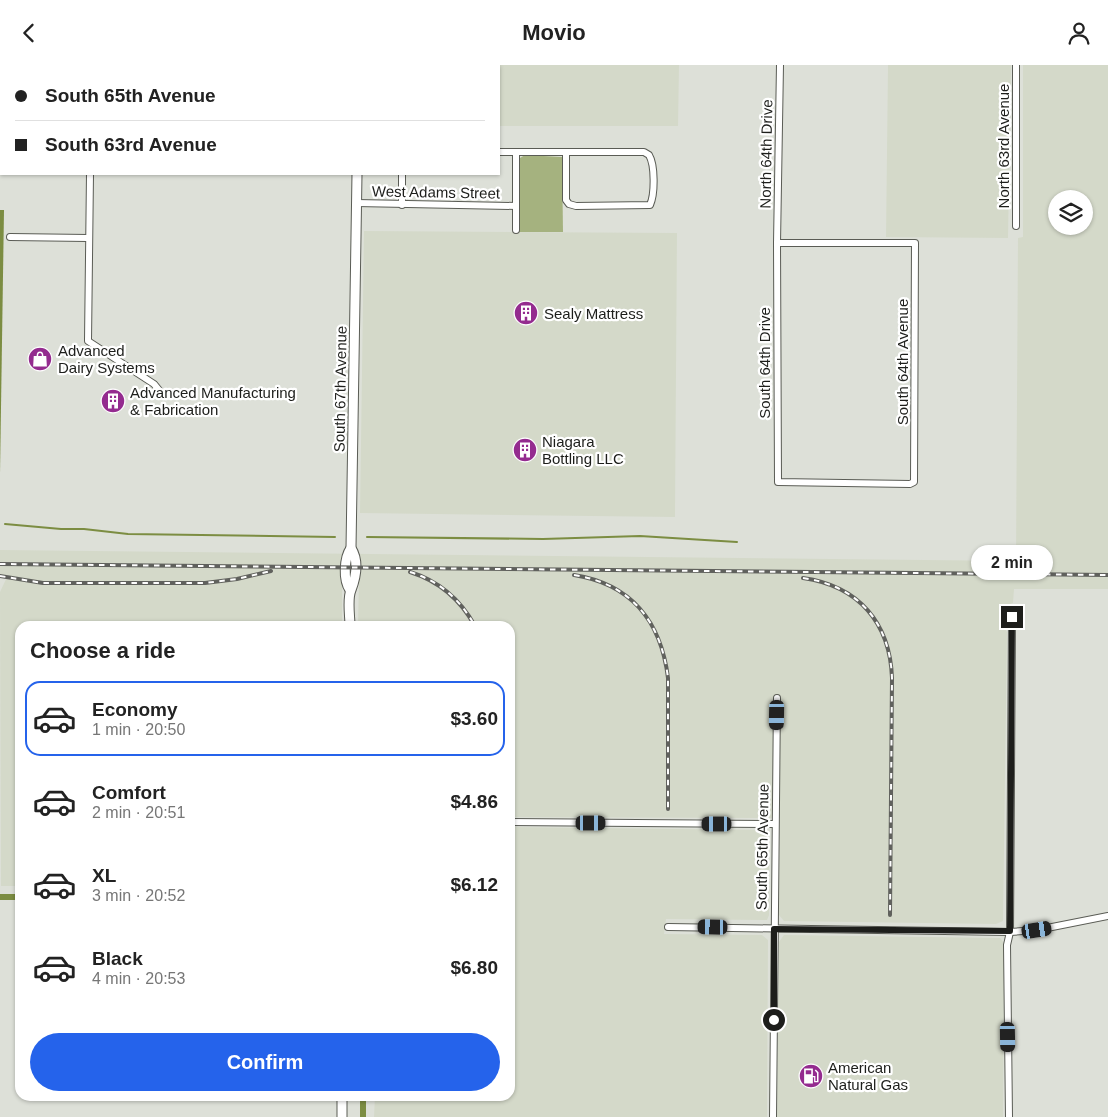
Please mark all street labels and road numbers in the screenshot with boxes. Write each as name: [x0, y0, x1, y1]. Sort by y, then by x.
street label: North 63rd Avenue: [995, 84, 1012, 208]
street label: North 64th Drive: [757, 99, 775, 209]
street label: West Adams Street: [372, 182, 501, 202]
street label: South 64th Avenue: [894, 299, 911, 425]
street label: South 64th Drive: [756, 307, 773, 419]
street label: South 67th Avenue: [330, 326, 350, 452]
street label: South 65th Avenue: [752, 784, 772, 910]

